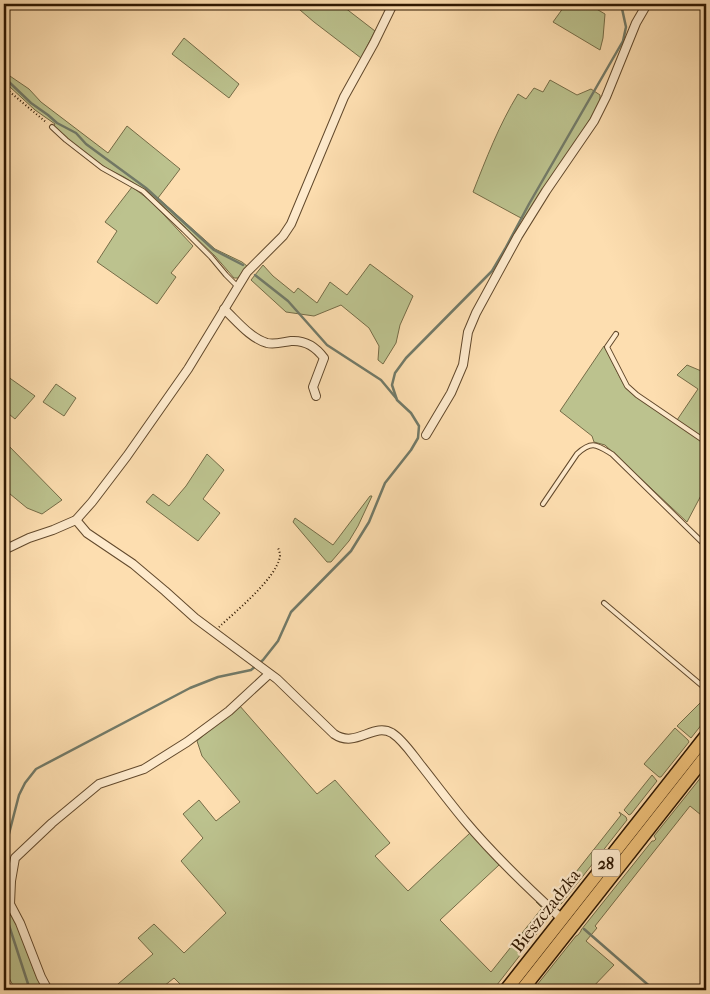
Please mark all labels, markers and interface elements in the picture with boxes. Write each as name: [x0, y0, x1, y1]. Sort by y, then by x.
road number: 28: [592, 850, 620, 876]
street label: Bieszczadzka: [507, 865, 585, 957]

